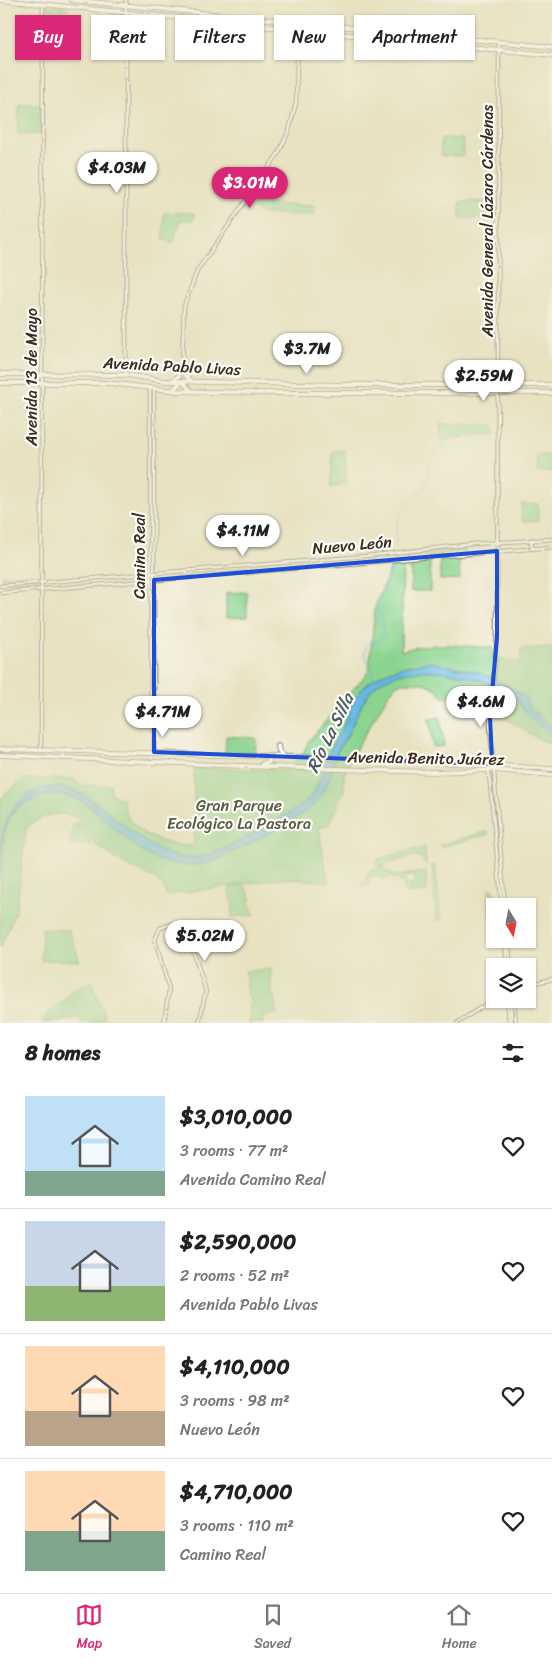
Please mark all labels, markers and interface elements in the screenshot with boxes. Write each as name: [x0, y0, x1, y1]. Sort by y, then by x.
chip: Buy: [15, 15, 81, 60]
chip: Rent: [91, 15, 165, 60]
chip: Filters: [175, 15, 264, 60]
chip: New: [274, 15, 344, 60]
chip: Apartment: [354, 15, 475, 60]
street label: Avenida General Lázaro Cárdenas: [473, 105, 502, 338]
pin: $4.03M: [76, 152, 158, 194]
text: $4.03M: [88, 153, 146, 182]
pin: $3.01M: [209, 166, 291, 209]
text: $3.01M: [223, 168, 277, 197]
street label: Avenida 13 de Mayo: [17, 308, 46, 447]
pin: $3.7M: [272, 332, 342, 375]
text: $3.7M: [284, 334, 330, 363]
street label: Avenida Pablo Livas: [101, 348, 242, 384]
pin: $2.59M: [443, 360, 525, 402]
text: $2.59M: [455, 361, 513, 390]
street label: Camino Real: [125, 513, 154, 599]
pin: $4.11M: [202, 514, 284, 557]
text: $4.11M: [217, 516, 269, 545]
street label: Nuevo León: [311, 527, 393, 563]
water label: Río La Silla: [297, 686, 364, 779]
pin: $4.6M: [446, 686, 516, 728]
text: $4.6M: [457, 687, 505, 716]
pin: $4.71M: [122, 696, 204, 738]
text: $4.71M: [136, 697, 190, 726]
street label: Avenida Benito Juárez: [346, 742, 505, 774]
park label: Gran Parque Ecológico La Pastora: [167, 791, 311, 838]
north arrow: [486, 898, 536, 948]
map controls: [486, 898, 536, 1008]
pin: $5.02M: [164, 920, 246, 962]
text: $5.02M: [176, 921, 234, 950]
button: layers: [486, 958, 536, 1008]
text: 8 homes: [25, 1034, 100, 1072]
icon: filters: [499, 1039, 527, 1067]
text: $3,010,000: [180, 1098, 292, 1136]
icon: home: [65, 1116, 125, 1176]
icon: heart: [499, 1132, 527, 1160]
text: 3 rooms · 77 m²: [180, 1136, 288, 1165]
text: Avenida Camino Real: [180, 1165, 326, 1194]
text: $2,590,000: [180, 1223, 296, 1261]
icon: home: [65, 1241, 125, 1301]
icon: heart: [499, 1257, 527, 1285]
text: 2 rooms · 52 m²: [180, 1261, 289, 1290]
text: Avenida Pablo Livas: [180, 1290, 318, 1319]
text: $4,110,000: [180, 1348, 290, 1386]
icon: home: [65, 1366, 125, 1426]
icon: heart: [499, 1382, 527, 1410]
text: 3 rooms · 98 m²: [180, 1386, 289, 1415]
text: Nuevo León: [180, 1415, 260, 1444]
text: $4,710,000: [180, 1473, 293, 1511]
icon: home: [65, 1491, 125, 1551]
icon: heart: [499, 1507, 527, 1535]
text: 3 rooms · 110 m²: [180, 1511, 294, 1540]
text: Camino Real: [180, 1540, 266, 1569]
tab: Map: [75, 1601, 103, 1656]
tab: Saved: [254, 1601, 291, 1656]
tab: Home: [442, 1601, 477, 1656]

